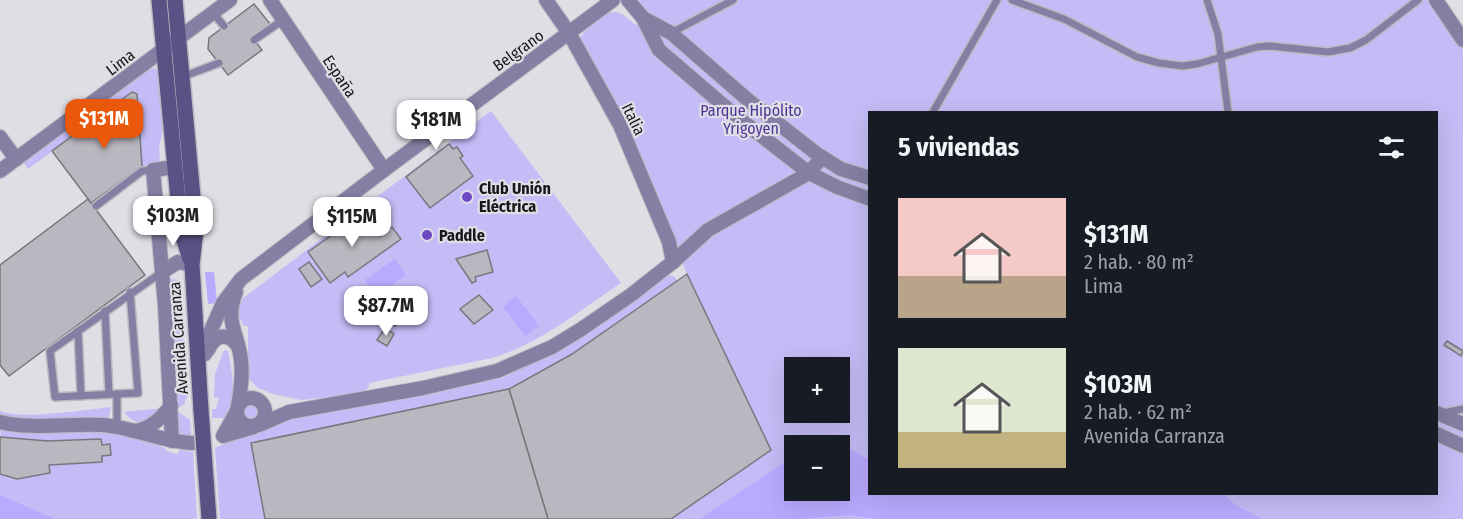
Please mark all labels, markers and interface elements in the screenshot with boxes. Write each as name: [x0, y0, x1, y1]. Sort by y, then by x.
street label: Belgrano: [489, 26, 547, 75]
street label: Lima: [102, 45, 139, 79]
street label: España: [319, 52, 361, 101]
pin: $131M: [62, 99, 146, 150]
pin: $181M: [394, 100, 478, 151]
street label: Italia: [618, 100, 649, 138]
park label: Parque Hipólito Yrigoyen: [700, 101, 802, 138]
text: $131M: [79, 106, 129, 130]
text: $181M: [411, 107, 461, 131]
icon: filters: [1375, 131, 1408, 164]
text: 5 viviendas: [898, 132, 1019, 163]
place label: Club Unión Eléctrica: [479, 179, 551, 216]
marker: Club Unión Eléctrica: [460, 190, 474, 204]
pin: $103M: [131, 196, 215, 247]
pin: $115M: [310, 197, 394, 248]
text: $103M: [147, 203, 199, 227]
text: $115M: [327, 204, 377, 228]
text: $131M: [1084, 219, 1149, 250]
icon: home: [946, 222, 1018, 294]
place label: Paddle: [439, 226, 485, 245]
marker: Paddle: [420, 228, 434, 242]
text: 2 hab. · 80 m²: [1084, 250, 1194, 274]
text: Lima: [1084, 274, 1123, 298]
street label: Avenida Carranza: [165, 281, 192, 395]
pin: $87.7M: [337, 286, 435, 337]
text: $87.7M: [358, 293, 414, 317]
map controls: [784, 357, 850, 501]
button: +: [784, 357, 850, 423]
text: $103M: [1084, 369, 1152, 400]
icon: home: [946, 372, 1018, 444]
text: 2 hab. · 62 m²: [1084, 400, 1192, 424]
text: Avenida Carranza: [1084, 424, 1225, 448]
button: −: [784, 435, 850, 501]

